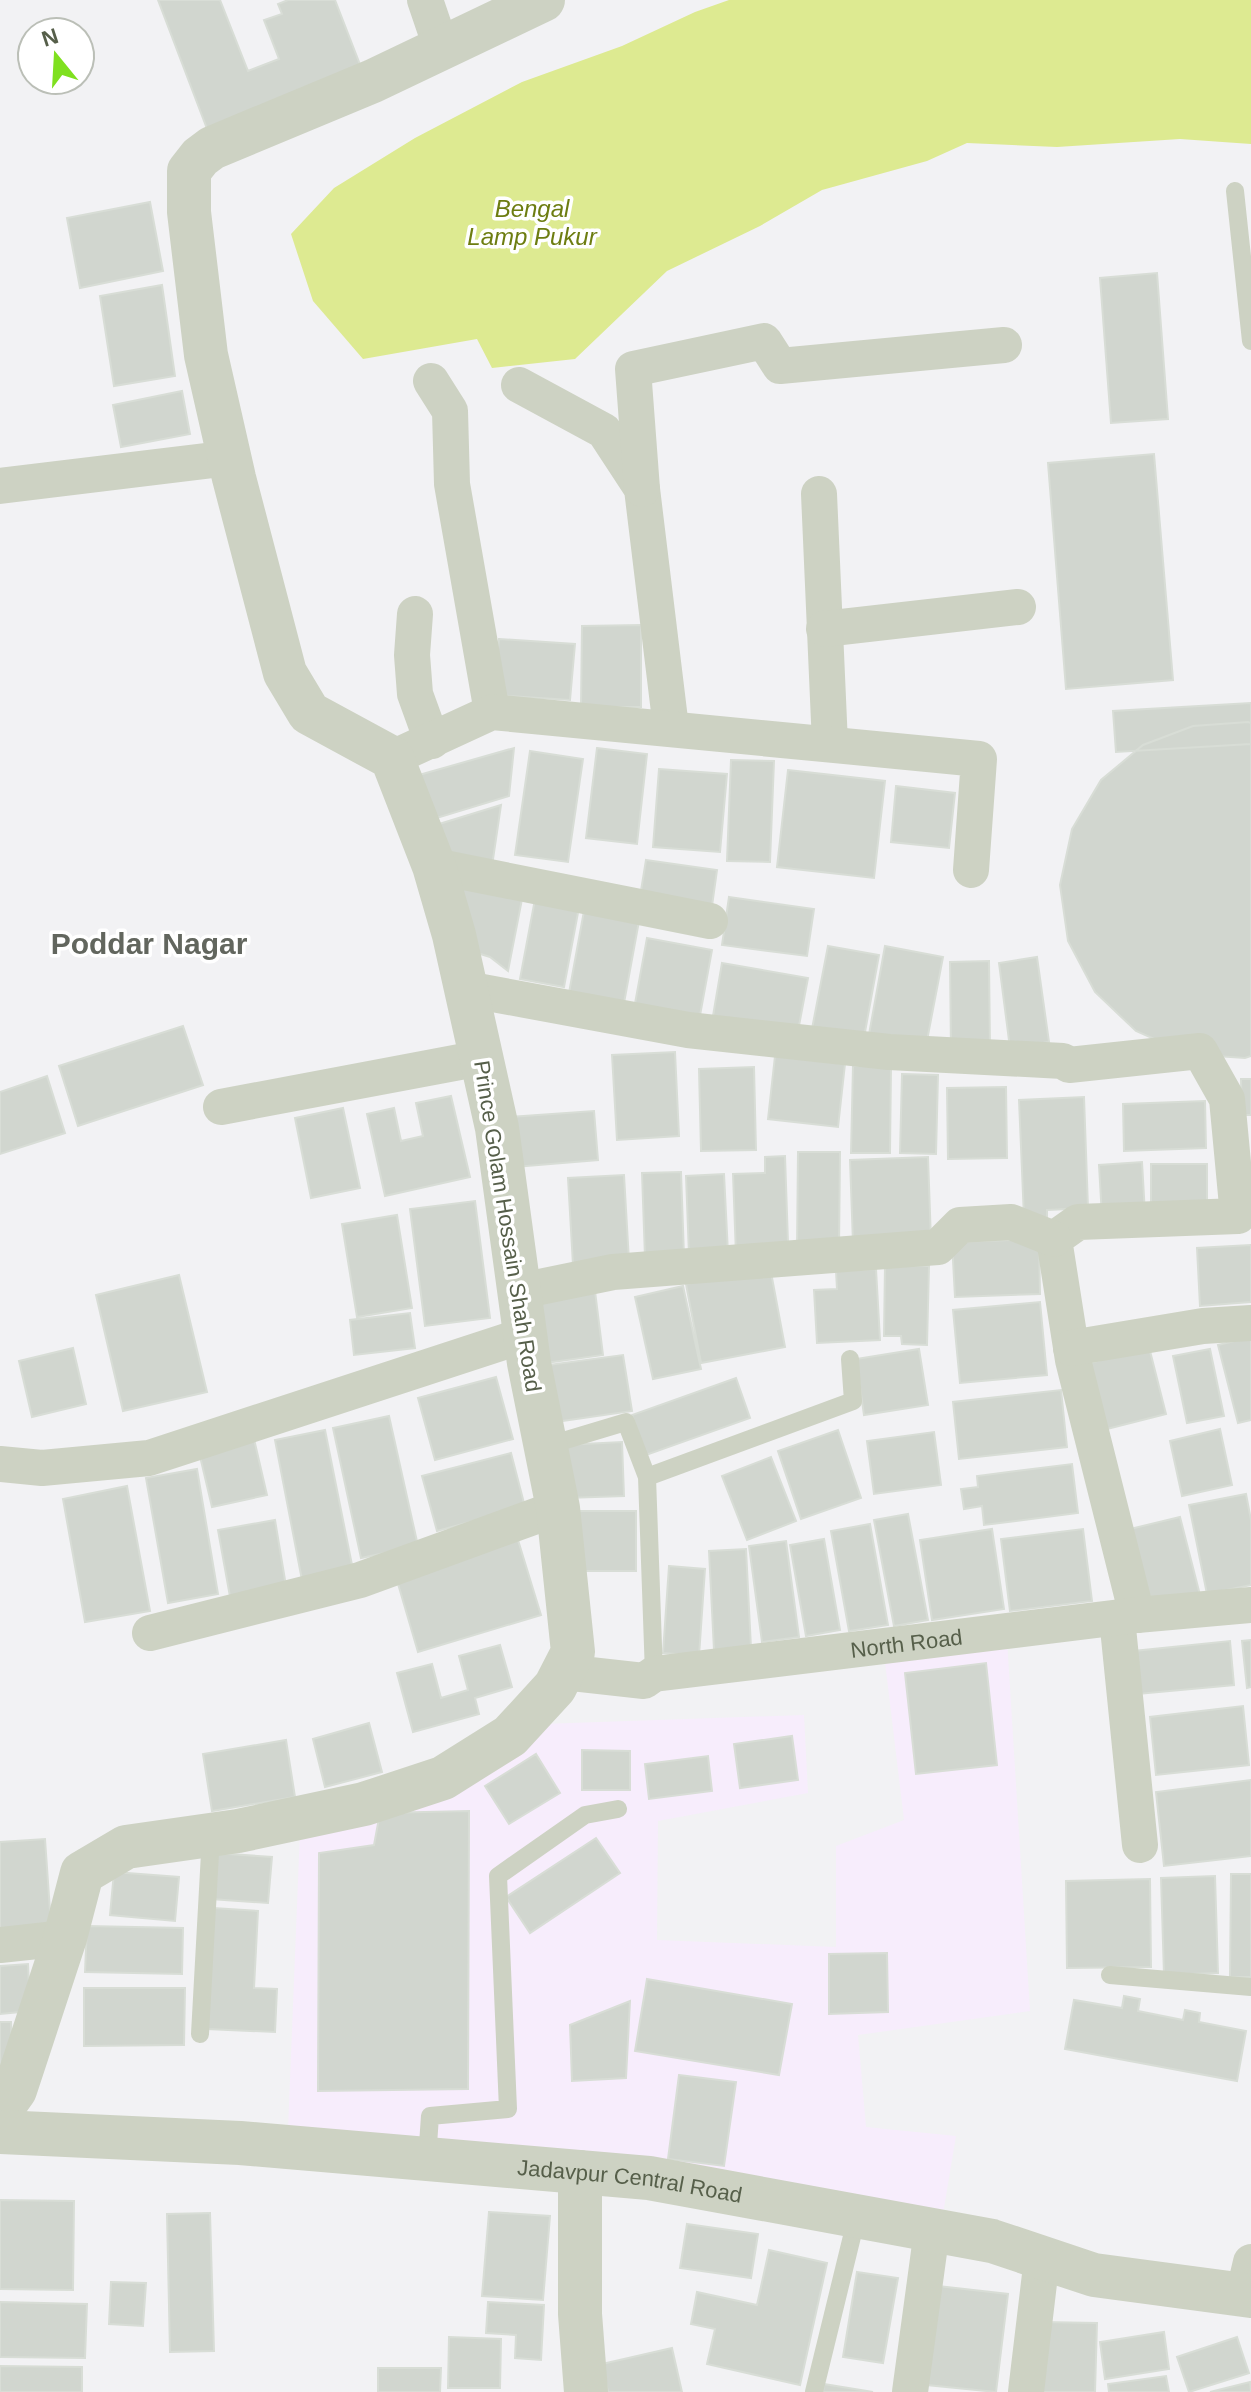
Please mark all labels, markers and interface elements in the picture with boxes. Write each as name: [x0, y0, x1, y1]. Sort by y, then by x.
north arrow: [16, 16, 96, 96]
text: N: [39, 23, 61, 52]
water label: Bengal Lamp Pukur: [467, 195, 598, 250]
district label: Poddar Nagar: [51, 927, 248, 960]
street label: Prince Golam Hossain Shah Road: [469, 1059, 546, 1394]
street label: North Road: [849, 1624, 964, 1663]
street label: Jadavpur Central Road: [516, 2155, 744, 2208]

